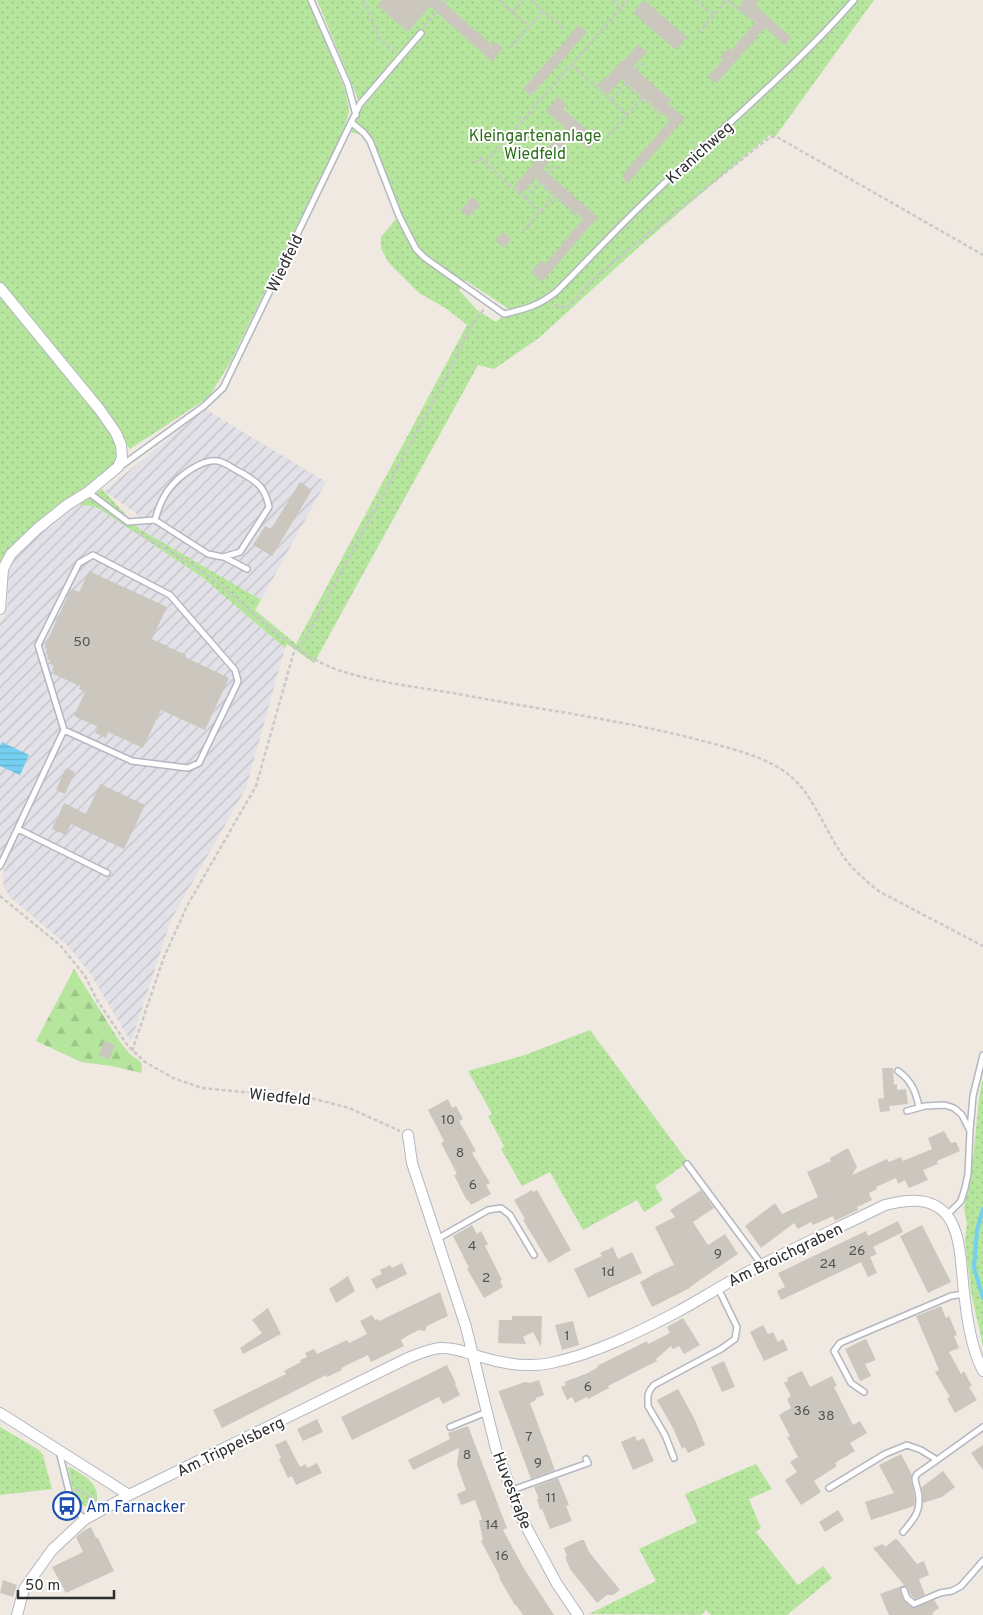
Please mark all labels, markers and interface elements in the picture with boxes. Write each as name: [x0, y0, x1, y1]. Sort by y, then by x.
street label: Kranichweg: [662, 118, 738, 189]
park label: Kleingartenanlage Wiedfeld: [469, 127, 601, 165]
street label: Wiedfeld: [263, 232, 308, 296]
house number: 50: [73, 634, 91, 651]
street label: Wiedfeld: [248, 1085, 312, 1111]
house number: 10: [441, 1112, 455, 1129]
house number: 8: [456, 1145, 464, 1162]
house number: 6: [469, 1177, 477, 1194]
street label: Am Broichgraben: [725, 1219, 847, 1292]
house number: 4: [468, 1238, 476, 1255]
house number: 26: [849, 1243, 865, 1260]
house number: 9: [714, 1246, 722, 1263]
house number: 24: [819, 1256, 837, 1273]
house number: 1d: [601, 1264, 615, 1281]
house number: 2: [482, 1270, 490, 1287]
house number: 1: [564, 1328, 570, 1345]
house number: 6: [584, 1379, 592, 1396]
house number: 36: [794, 1403, 810, 1420]
house number: 38: [818, 1408, 834, 1425]
street label: Am Trippelsberg: [174, 1413, 288, 1482]
house number: 7: [525, 1429, 533, 1446]
house number: 8: [463, 1447, 471, 1464]
street label: Huvestraße: [487, 1449, 535, 1532]
house number: 9: [534, 1455, 542, 1472]
house number: 11: [546, 1490, 556, 1507]
bus stop icon: Am Farnacker: [52, 1491, 82, 1521]
place label: Am Farnacker: [86, 1498, 185, 1518]
house number: 14: [485, 1517, 499, 1534]
house number: 16: [495, 1548, 509, 1565]
scale bar: [18, 1568, 114, 1600]
text: 50 m: [25, 1577, 60, 1596]

